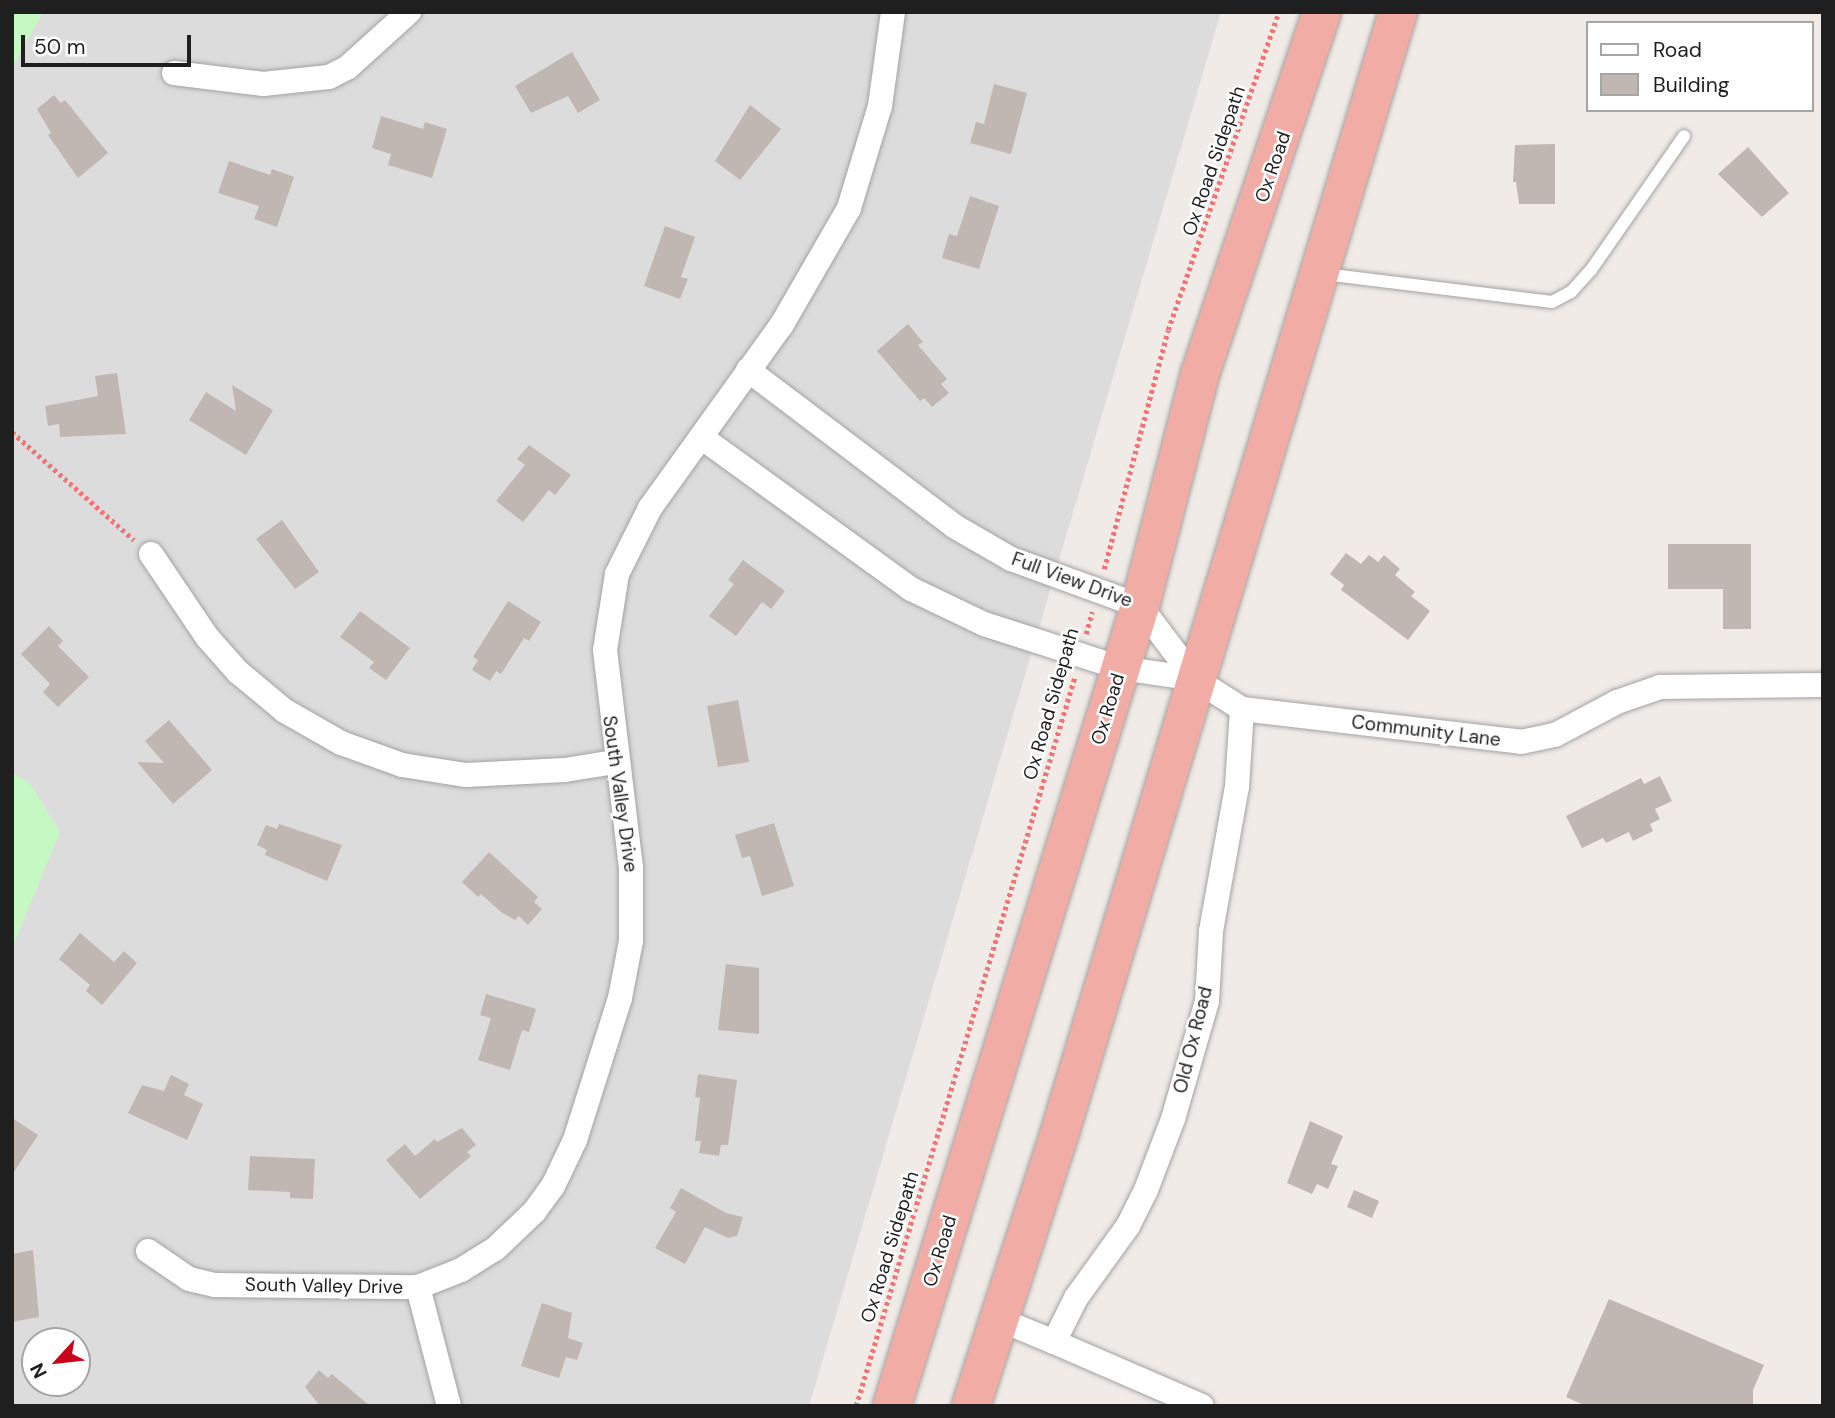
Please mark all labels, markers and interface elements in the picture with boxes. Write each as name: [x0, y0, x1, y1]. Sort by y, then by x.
scale bar: [24, 21, 194, 65]
legend: [1587, 21, 1814, 112]
text: 50 m: [34, 33, 85, 61]
text: Road: [1653, 36, 1702, 64]
text: Building: [1653, 71, 1729, 99]
street label: Ox Road Sidepath: [1178, 83, 1250, 239]
street label: Ox Road: [1250, 129, 1296, 205]
street label: Full View Drive: [1009, 548, 1135, 612]
street label: Ox Road Sidepath: [1018, 625, 1084, 783]
street label: Ox Road: [1086, 671, 1130, 747]
street label: Community Lane: [1350, 711, 1502, 751]
street label: South Valley Drive: [598, 714, 642, 874]
street label: Old Ox Road: [1169, 984, 1217, 1096]
street label: Ox Road Sidepath: [856, 1169, 924, 1325]
street label: Ox Road: [918, 1213, 962, 1289]
street label: South Valley Drive: [245, 1273, 403, 1299]
north arrow: [21, 1327, 91, 1397]
text: N: [24, 1359, 53, 1383]

